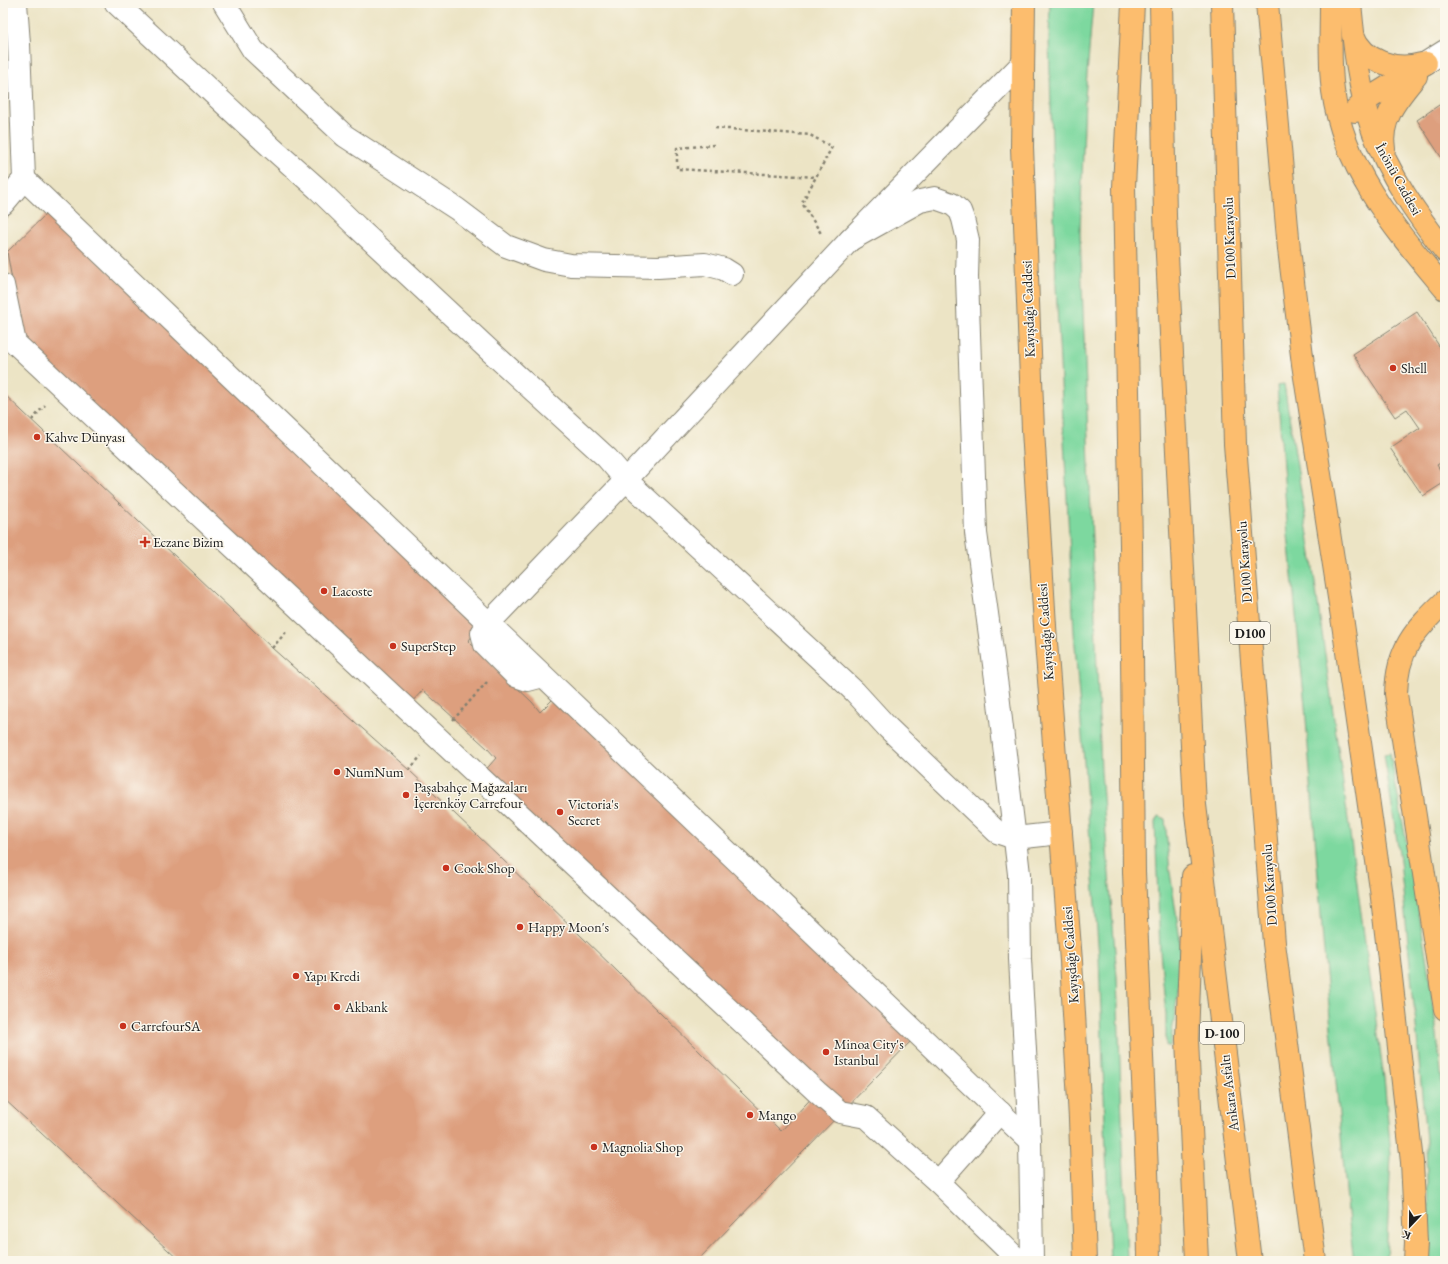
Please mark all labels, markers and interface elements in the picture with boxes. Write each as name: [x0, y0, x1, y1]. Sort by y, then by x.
street label: İnönü Caddesi: [1372, 140, 1426, 219]
street label: D100 Karayolu: [1219, 196, 1239, 279]
street label: Kayışdağı Caddesi: [1017, 260, 1039, 358]
place label: Shell: [1401, 359, 1428, 377]
marker: Shell: [1388, 363, 1398, 373]
place label: Kahve Dünyası: [45, 428, 126, 446]
marker: Kahve Dünyası: [32, 432, 42, 442]
street label: D100 Karayolu: [1232, 520, 1256, 604]
place label: Eczane Bizim: [153, 533, 224, 551]
marker: Eczane Bizim: [140, 537, 150, 547]
place label: Lacoste: [332, 582, 373, 600]
street label: Kayışdağı Caddesi: [1033, 582, 1057, 681]
marker: Lacoste: [319, 586, 329, 596]
road number: D100: [1230, 622, 1270, 644]
place label: SuperStep: [401, 637, 456, 655]
marker: SuperStep: [388, 641, 398, 651]
place label: NumNum: [345, 763, 404, 781]
marker: NumNum: [332, 767, 342, 777]
place label: Paşabahçe Mağazaları İçerenköy Carrefour: [414, 778, 528, 812]
marker: Paşabahçe Mağazaları İçerenköy Carrefour: [401, 790, 411, 800]
place label: Victoria's Secret: [568, 795, 619, 829]
marker: Victoria's Secret: [555, 807, 565, 817]
street label: D100 Karayolu: [1257, 843, 1281, 927]
place label: Cook Shop: [454, 859, 515, 877]
marker: Cook Shop: [441, 863, 451, 873]
street label: Kayışdağı Caddesi: [1058, 905, 1082, 1004]
place label: Happy Moon's: [528, 918, 609, 936]
marker: Happy Moon's: [515, 922, 525, 932]
place label: Yapı Kredi: [304, 967, 360, 985]
marker: Yapı Kredi: [291, 971, 301, 981]
place label: Akbank: [344, 998, 388, 1016]
marker: Akbank: [332, 1002, 342, 1012]
place label: CarrefourSA: [131, 1017, 201, 1035]
marker: CarrefourSA: [118, 1021, 128, 1031]
road number: D-100: [1200, 1022, 1244, 1044]
place label: Minoa City's Istanbul: [834, 1035, 904, 1069]
marker: Minoa City's Istanbul: [821, 1047, 831, 1057]
street label: Ankara Asfaltı: [1215, 1053, 1243, 1133]
place label: Mango: [758, 1106, 796, 1124]
marker: Mango: [745, 1110, 755, 1120]
place label: Magnolia Shop: [602, 1138, 683, 1156]
marker: Magnolia Shop: [589, 1142, 599, 1152]
north arrow: [1390, 1206, 1430, 1246]
text: K: [1399, 1227, 1413, 1243]

